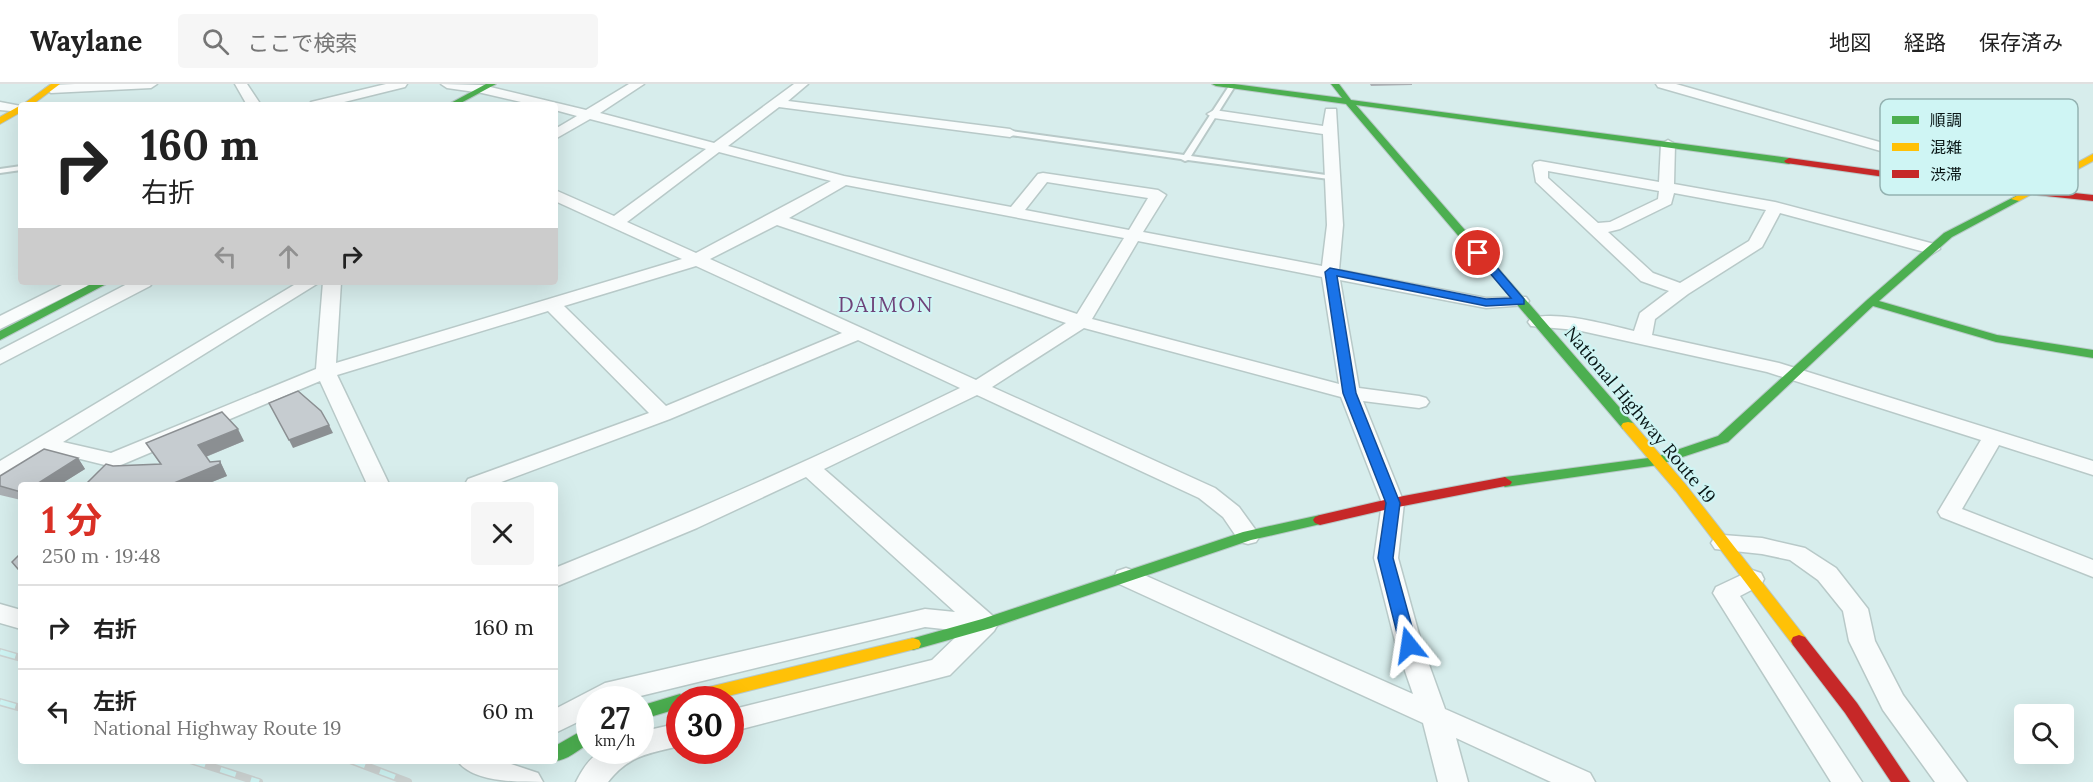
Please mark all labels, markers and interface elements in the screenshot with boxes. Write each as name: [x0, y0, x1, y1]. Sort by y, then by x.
search box: [178, 14, 598, 68]
text: Waylane: [30, 23, 142, 59]
icon: search: [199, 25, 232, 58]
text: ここで検索: [247, 29, 357, 57]
text: 地図: [1829, 29, 1871, 56]
text: 経路: [1904, 29, 1946, 56]
text: 保存済み: [1979, 29, 2063, 56]
legend: [1880, 99, 2078, 195]
text: 順調: [1930, 110, 1962, 130]
text: 160 m: [141, 118, 259, 172]
icon: right: [42, 126, 120, 204]
text: 混雑: [1930, 137, 1962, 157]
text: 渋滞: [1930, 164, 1962, 184]
text: 右折: [141, 175, 195, 209]
pin: [1452, 227, 1503, 278]
icon: arrive: [1461, 236, 1494, 269]
icon: left: [209, 240, 242, 273]
icon: ahead: [272, 240, 305, 273]
icon: right: [335, 240, 368, 273]
district label: DAIMON: [838, 291, 934, 318]
street label: National Highway Route 19: [1560, 322, 1721, 508]
text: 1 分: [42, 497, 102, 543]
button: close: [471, 502, 534, 565]
text: 250 m · 19:48: [42, 543, 161, 568]
icon: right: [42, 611, 75, 644]
text: 160 m: [474, 613, 534, 641]
position arrow: [1377, 613, 1441, 677]
text: 右折: [93, 615, 137, 643]
speed limit sign: 30: [666, 686, 744, 764]
text: 左折: [93, 687, 137, 715]
icon: left: [42, 695, 75, 728]
text: 60 m: [482, 697, 534, 725]
text: 27: [600, 699, 630, 737]
map controls: [2014, 704, 2074, 764]
button: search: [2014, 704, 2074, 764]
text: National Highway Route 19: [93, 715, 342, 740]
text: km/h: [595, 731, 635, 750]

